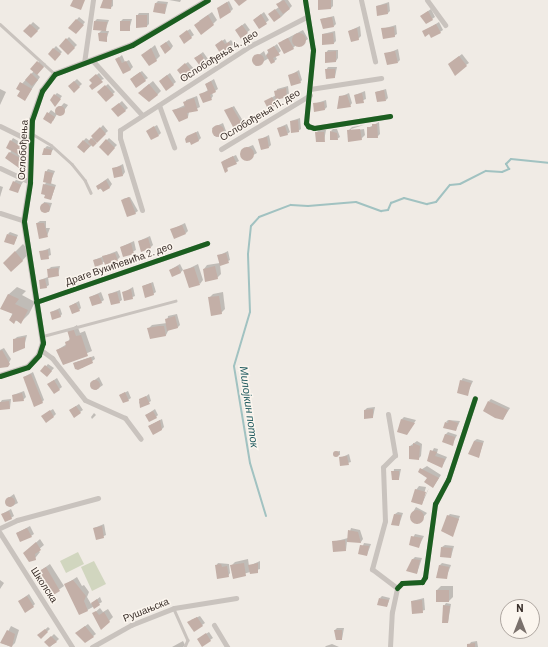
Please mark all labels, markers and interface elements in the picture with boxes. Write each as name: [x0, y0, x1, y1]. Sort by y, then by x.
street label: Ослобођења 4. део: [178, 27, 260, 85]
street label: Ослобођења 11. део: [218, 86, 302, 144]
street label: Ослобођења: [15, 120, 31, 180]
street label: Драге Вукићевића 2. део: [64, 240, 174, 288]
water label: Милојкин поток: [237, 365, 261, 449]
street label: Школска: [28, 565, 60, 605]
street label: Рушањска: [121, 595, 171, 625]
north arrow: [500, 599, 540, 639]
text: N: [516, 601, 524, 614]

